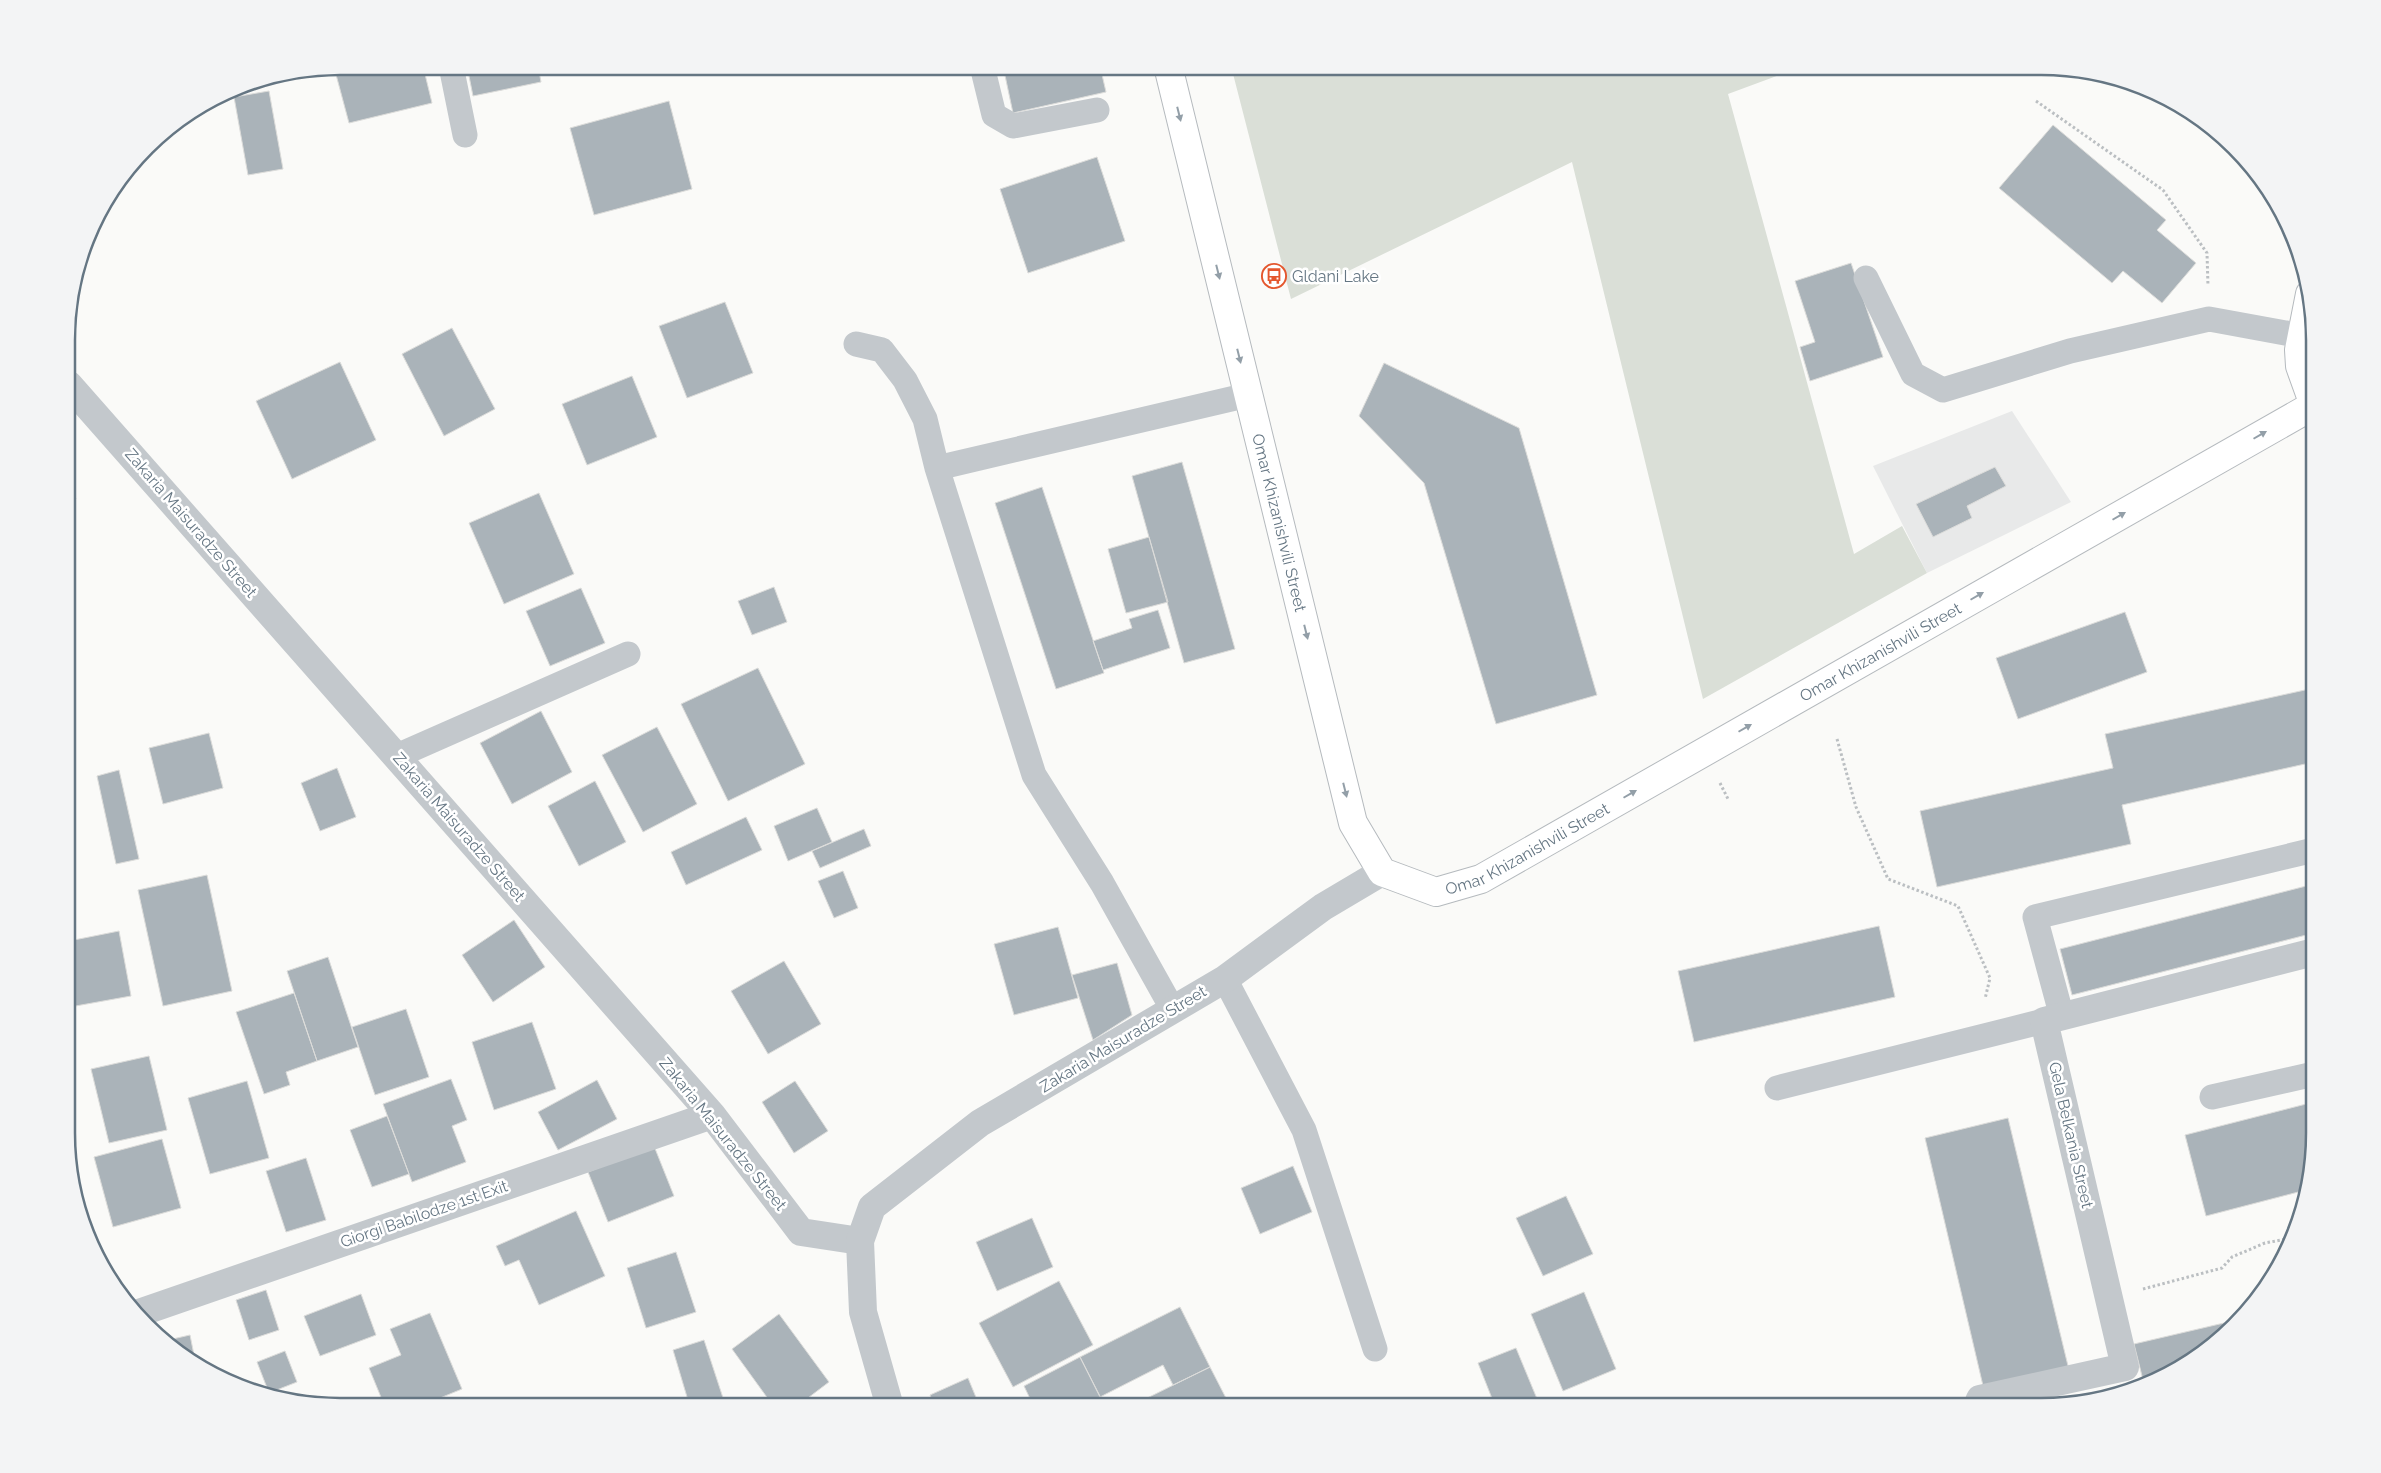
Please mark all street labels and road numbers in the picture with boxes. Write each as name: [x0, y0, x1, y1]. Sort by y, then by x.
street label: Omar Khizanishvili Street: [1249, 432, 1311, 614]
street label: Zakaria Maisuradze Street: [121, 445, 261, 602]
street label: Omar Khizanishvili Street: [1796, 598, 1965, 705]
street label: Zakaria Maisuradze Street: [389, 749, 529, 906]
street label: Omar Khizanishvili Street: [1443, 798, 1613, 898]
street label: Zakaria Maisuradze Street: [1036, 981, 1210, 1096]
street label: Zakaria Maisuradze Street: [656, 1054, 791, 1215]
street label: Gela Belkania Street: [2045, 1060, 2097, 1211]
street label: Giorgi Babilodze 1st Exit: [338, 1176, 511, 1252]

